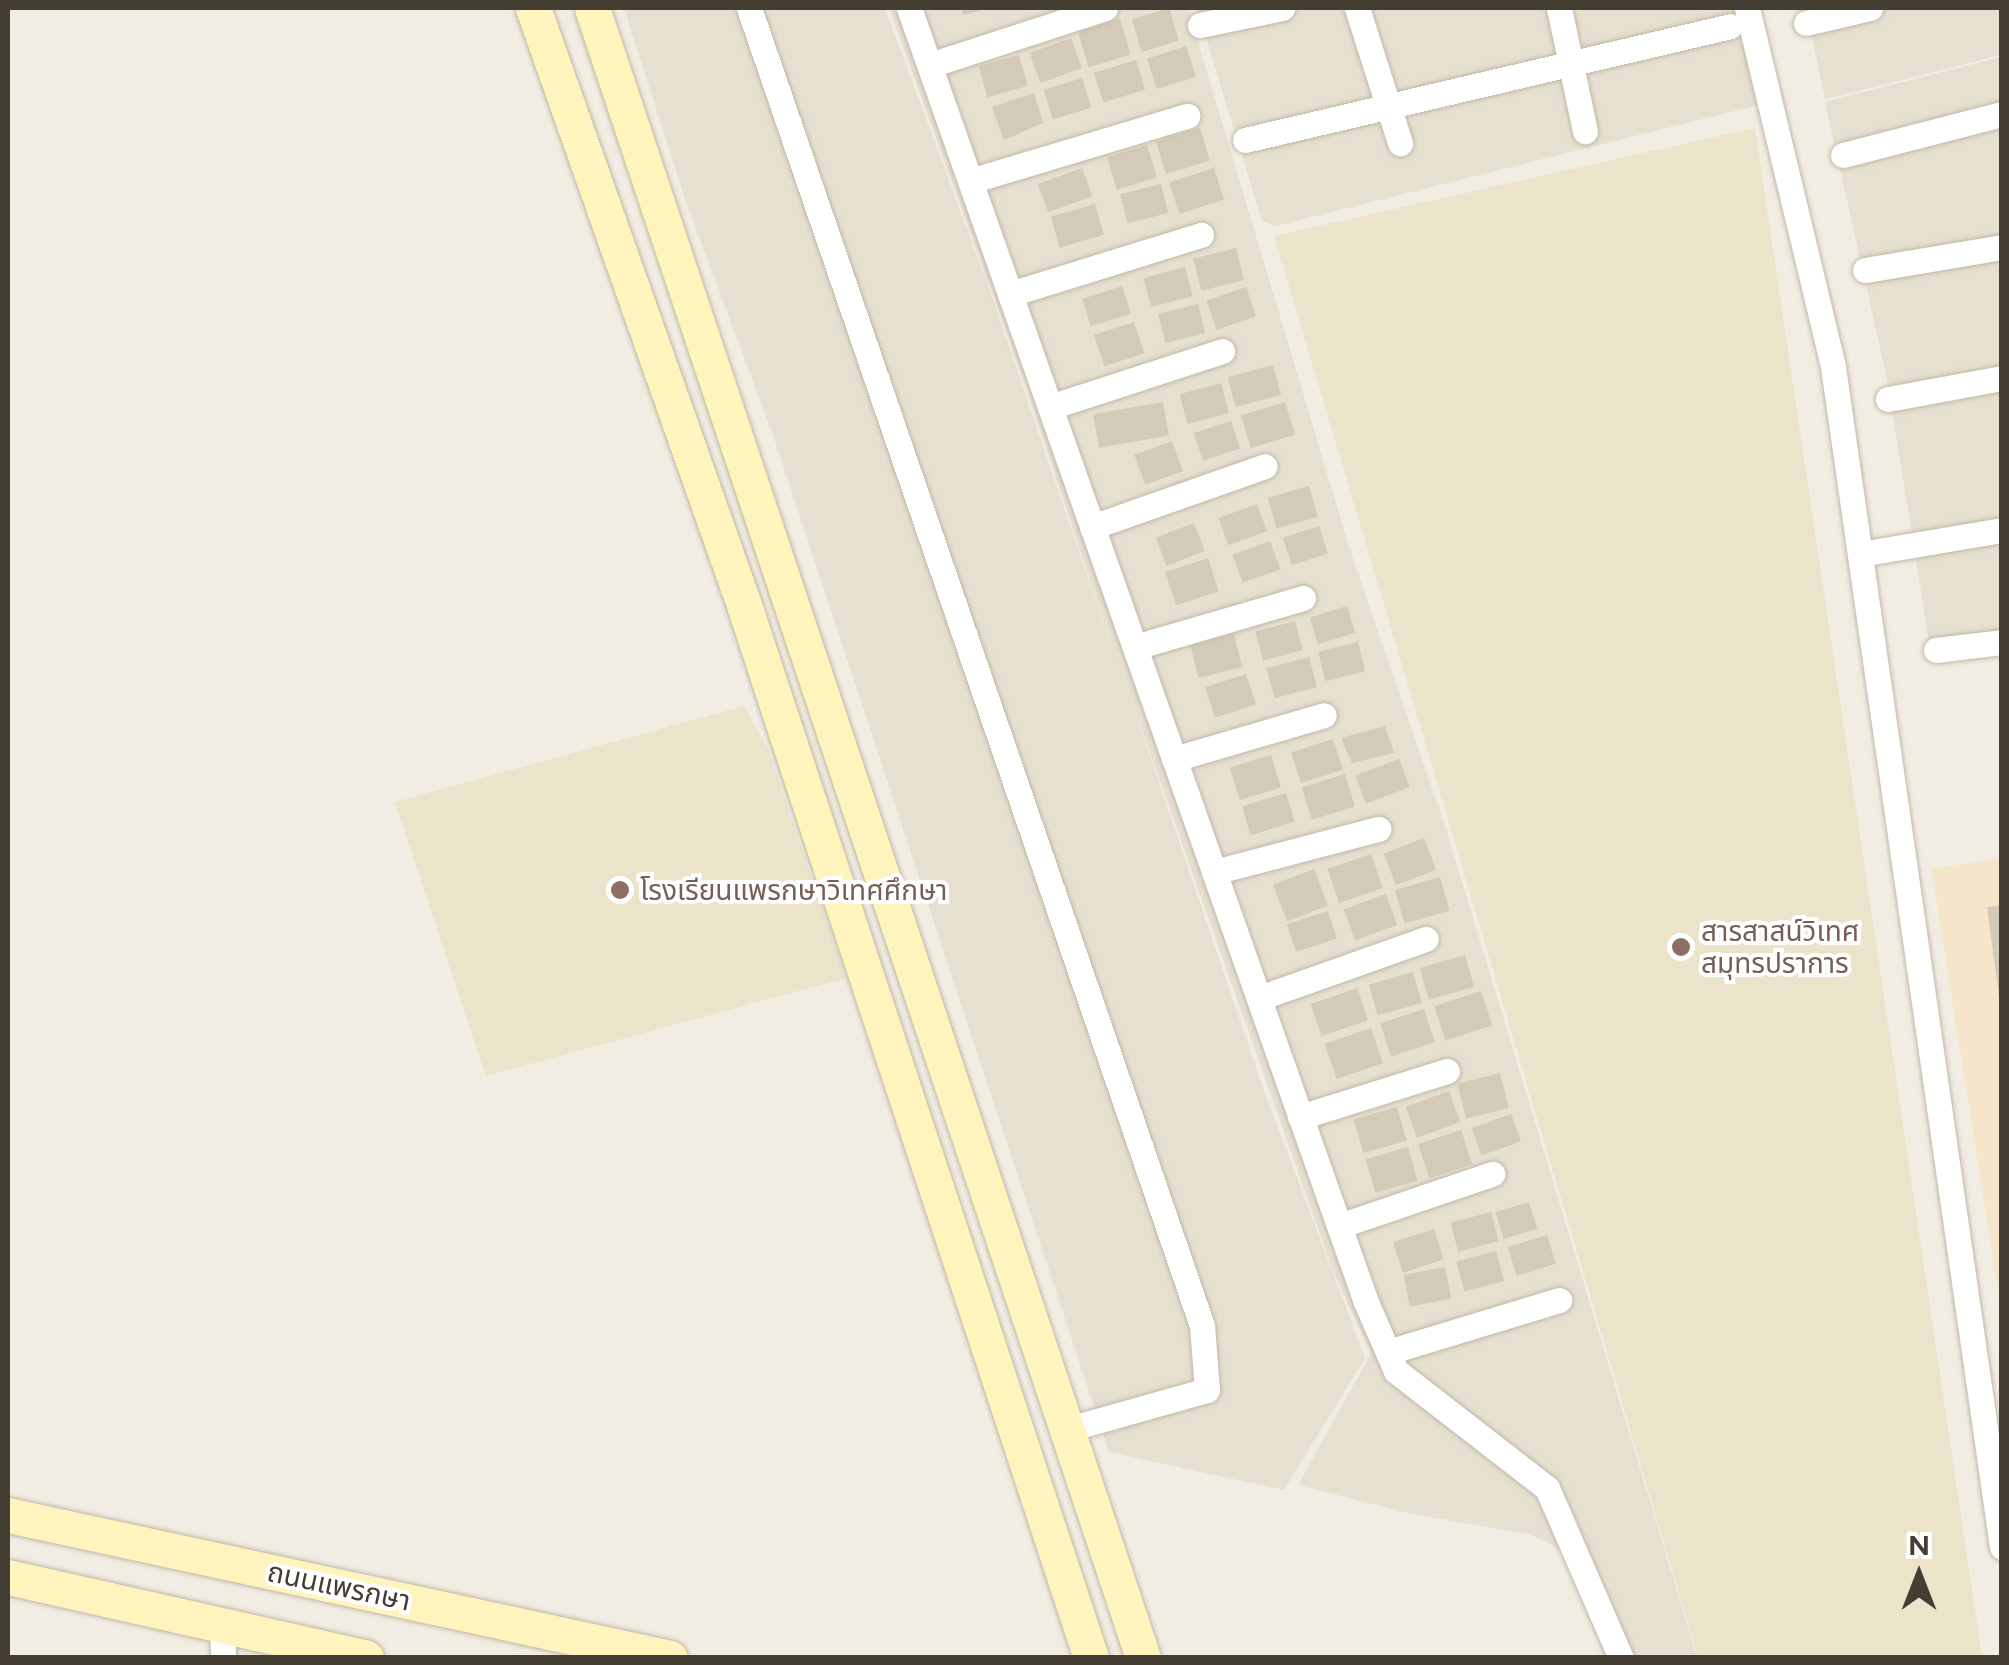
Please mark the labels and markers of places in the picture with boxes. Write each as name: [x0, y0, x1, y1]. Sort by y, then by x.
place label: โรงเรียนแพรกษาวิเทศศึกษา: [640, 873, 947, 907]
marker: โรงเรียนแพรกษาวิเทศศึกษา: [609, 879, 631, 901]
place label: สารสาสน์วิเทศ สมุทรปราการ: [1701, 914, 1859, 980]
marker: สารสาสน์วิเทศ สมุทรปราการ: [1670, 936, 1692, 958]

